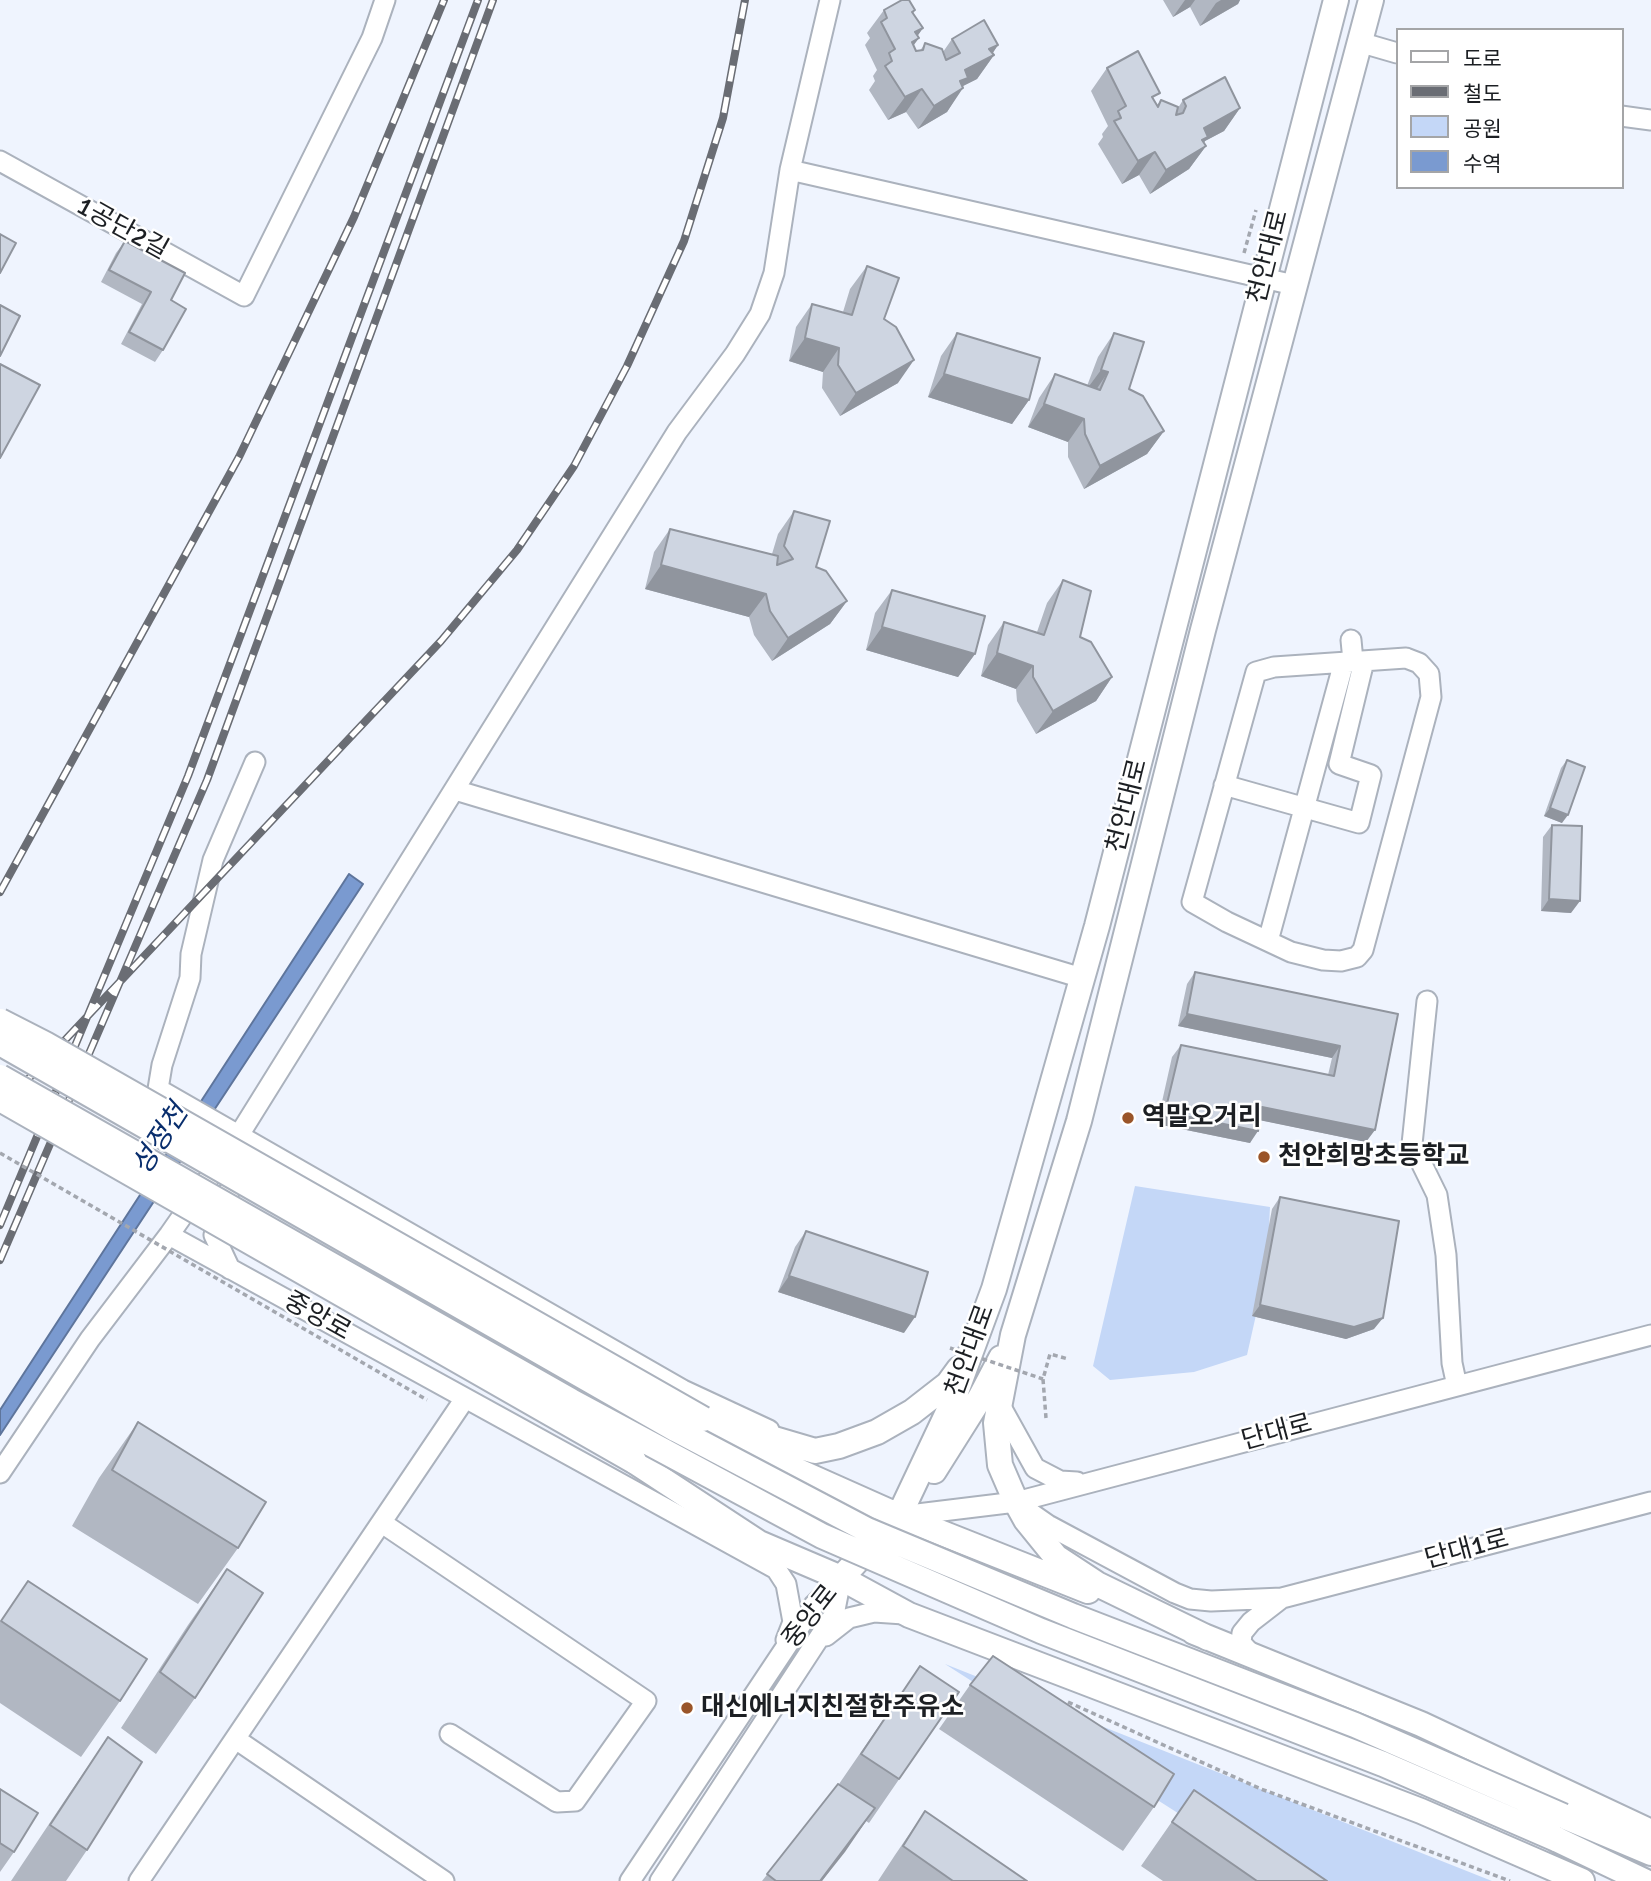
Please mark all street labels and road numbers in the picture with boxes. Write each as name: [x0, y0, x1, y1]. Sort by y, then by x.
street label: 1공단2길: [71, 191, 173, 267]
street label: 천안대로: [1242, 207, 1296, 307]
street label: 천안대로: [1101, 756, 1155, 856]
street label: 중앙로: [278, 1286, 356, 1348]
street label: 천안대로: [940, 1301, 1002, 1401]
street label: 단대로: [1238, 1409, 1316, 1457]
street label: 단대1로: [1422, 1524, 1512, 1576]
street label: 중앙로: [777, 1579, 845, 1655]

